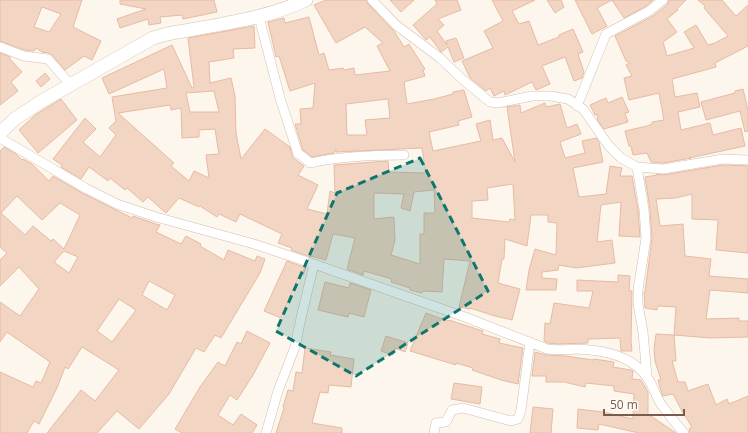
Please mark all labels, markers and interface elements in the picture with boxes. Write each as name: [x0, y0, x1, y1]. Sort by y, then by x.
scale bar: [604, 391, 684, 417]
text: 50 m: [610, 396, 638, 413]

